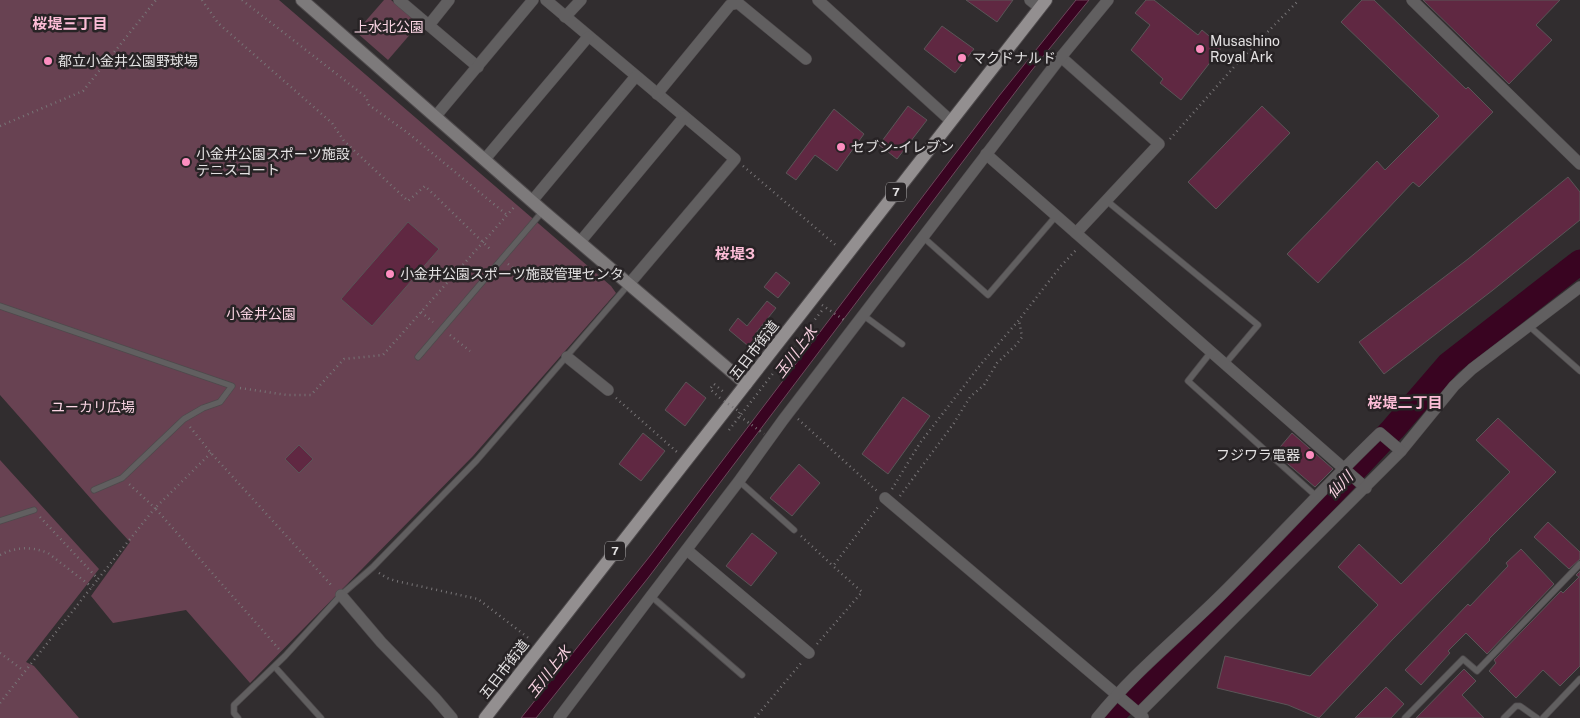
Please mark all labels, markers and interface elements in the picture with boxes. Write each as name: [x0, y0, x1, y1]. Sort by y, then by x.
district label: 桜堤三丁目: [32, 15, 108, 32]
park label: 上水北公園: [354, 19, 424, 35]
place label: Musashino Royal Ark: [1210, 33, 1280, 65]
marker: Musashino Royal Ark: [1194, 43, 1206, 55]
place label: マクドナルド: [972, 50, 1056, 66]
marker: マクドナルド: [956, 52, 968, 64]
place label: 都立小金井公園野球場: [58, 53, 198, 69]
marker: 都立小金井公園野球場: [42, 55, 54, 67]
place label: セブン-イレブン: [851, 139, 954, 155]
marker: セブン-イレブン: [835, 141, 847, 153]
place label: 小金井公園スポーツ施設 テニスコート: [196, 146, 350, 178]
marker: 小金井公園スポーツ施設 テニスコート: [180, 156, 192, 168]
road number: 7: [886, 182, 906, 202]
district label: 桜堤3: [715, 245, 755, 262]
place label: 小金井公園スポーツ施設管理センタ: [400, 266, 624, 282]
marker: 小金井公園スポーツ施設管理センタ: [384, 268, 396, 280]
park label: 小金井公園: [226, 306, 296, 322]
street label: 五日市街道: [726, 317, 782, 383]
water label: 玉川上水: [771, 321, 822, 381]
district label: 桜堤二丁目: [1367, 394, 1443, 411]
park label: ユーカリ広場: [51, 399, 135, 415]
place label: フジワラ電器: [1216, 447, 1300, 463]
marker: フジワラ電器: [1304, 449, 1316, 461]
water label: 仙川: [1323, 467, 1358, 501]
road number: 7: [605, 542, 625, 560]
street label: 五日市街道: [476, 636, 532, 702]
water label: 玉川上水: [523, 641, 575, 701]

